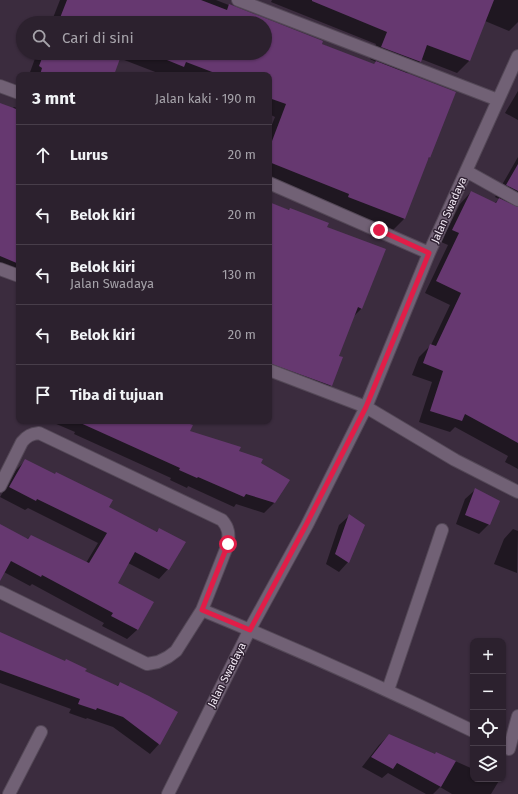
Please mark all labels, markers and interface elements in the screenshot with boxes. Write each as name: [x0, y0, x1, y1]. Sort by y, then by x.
search box: [16, 16, 272, 60]
icon: search: [30, 27, 52, 49]
text: Cari di sini: [62, 29, 134, 47]
text: 3 mnt: [32, 88, 76, 109]
text: Jalan kaki · 190 m: [155, 91, 256, 106]
icon: ahead: [32, 144, 54, 166]
text: Lurus: [70, 146, 108, 164]
text: 20 m: [228, 147, 256, 162]
street label: Jalan Swadaya: [429, 175, 469, 245]
icon: left: [32, 204, 54, 226]
text: Belok kiri: [70, 206, 135, 224]
text: 20 m: [228, 207, 256, 222]
route end: [370, 221, 388, 239]
text: Belok kiri: [70, 258, 135, 276]
icon: left: [32, 264, 54, 286]
text: 130 m: [222, 267, 256, 282]
text: Jalan Swadaya: [70, 276, 154, 291]
icon: left: [32, 324, 54, 346]
text: Belok kiri: [70, 326, 135, 344]
text: 20 m: [228, 327, 256, 342]
icon: arrive: [32, 384, 54, 406]
text: Tiba di tujuan: [70, 386, 164, 404]
route start: [219, 535, 237, 553]
map controls: [470, 638, 506, 782]
button: +: [470, 638, 506, 674]
street label: Jalan Swadaya: [205, 640, 249, 710]
button: −: [470, 674, 506, 710]
button: locate: [470, 710, 506, 746]
button: layers: [470, 746, 506, 782]

